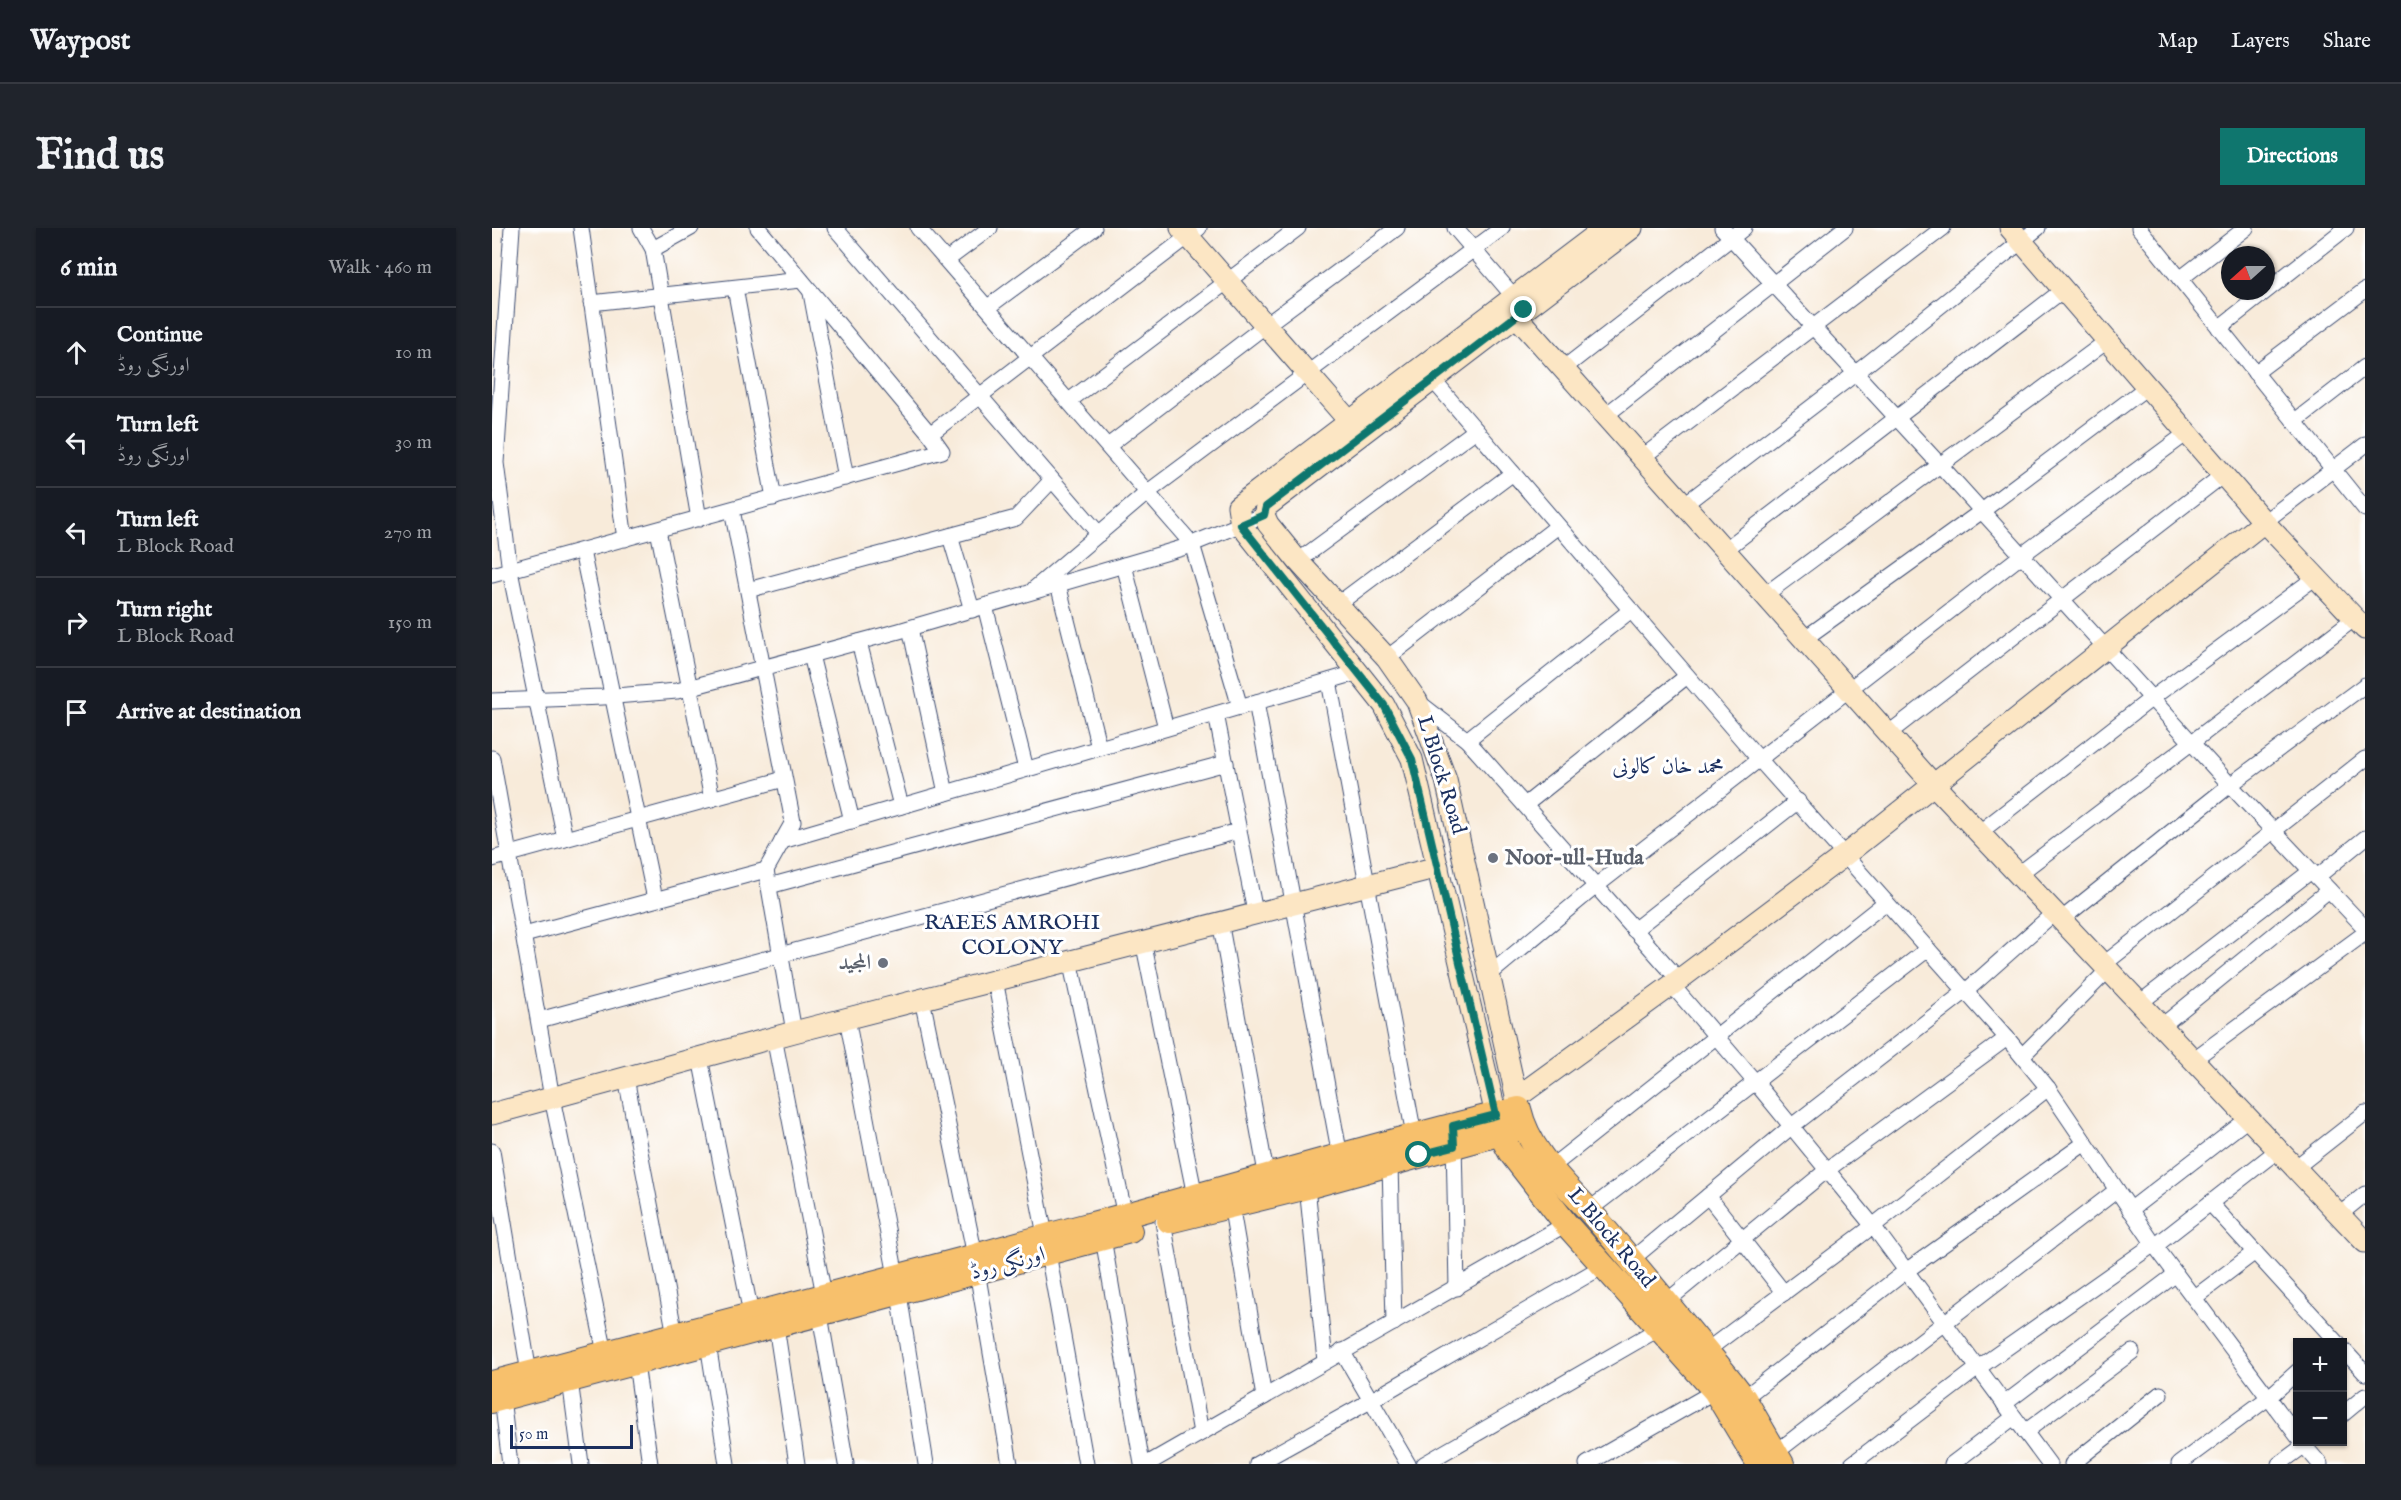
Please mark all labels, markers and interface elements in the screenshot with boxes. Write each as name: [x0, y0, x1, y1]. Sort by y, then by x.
text: Waypost: [30, 24, 130, 59]
text: Map: [2158, 28, 2198, 55]
text: Layers: [2231, 28, 2290, 55]
text: Share: [2323, 28, 2371, 55]
button: Directions: [2220, 128, 2365, 185]
text: Find us: [36, 130, 164, 183]
north arrow: [2221, 246, 2275, 300]
text: 6 min: [60, 251, 118, 284]
text: Walk · 460 m: [328, 255, 432, 280]
route end: [1510, 296, 1536, 322]
text: Continue: [117, 321, 203, 349]
icon: ahead: [60, 336, 93, 369]
text: 10 m: [395, 340, 432, 365]
text: اورنگی روڈ: [117, 353, 190, 378]
text: Turn left: [117, 411, 199, 439]
icon: left: [60, 426, 93, 459]
text: 30 m: [395, 430, 432, 455]
text: اورنگی روڈ: [117, 443, 190, 468]
text: Turn left: [117, 506, 199, 534]
icon: left: [60, 516, 93, 549]
text: 270 m: [384, 520, 432, 545]
text: L Block Road: [117, 534, 234, 559]
text: Turn right: [117, 596, 212, 624]
icon: right: [60, 606, 93, 639]
text: 150 m: [388, 610, 432, 635]
text: L Block Road: [117, 624, 234, 649]
icon: arrive: [60, 696, 93, 729]
text: Arrive at destination: [117, 698, 301, 726]
street label: L Block Road: [1410, 712, 1472, 838]
district label: محمد خان کالونی: [1612, 753, 1724, 781]
place label: Noor-ull-Huda: [1504, 845, 1645, 872]
marker: Noor-ull-Huda: [1486, 851, 1500, 865]
district label: RAEES AMROHI COLONY: [924, 909, 1100, 962]
place label: المجید: [838, 950, 871, 977]
marker: المجید: [876, 956, 890, 970]
route start: [1405, 1141, 1431, 1167]
street label: L Block Road: [1561, 1182, 1661, 1294]
street label: اورنگی روڈ: [967, 1240, 1048, 1287]
map controls: [2293, 1338, 2347, 1446]
button: +: [2293, 1338, 2347, 1392]
button: −: [2293, 1392, 2347, 1446]
scale bar: [510, 1422, 633, 1450]
text: 50 m: [519, 1425, 548, 1445]

